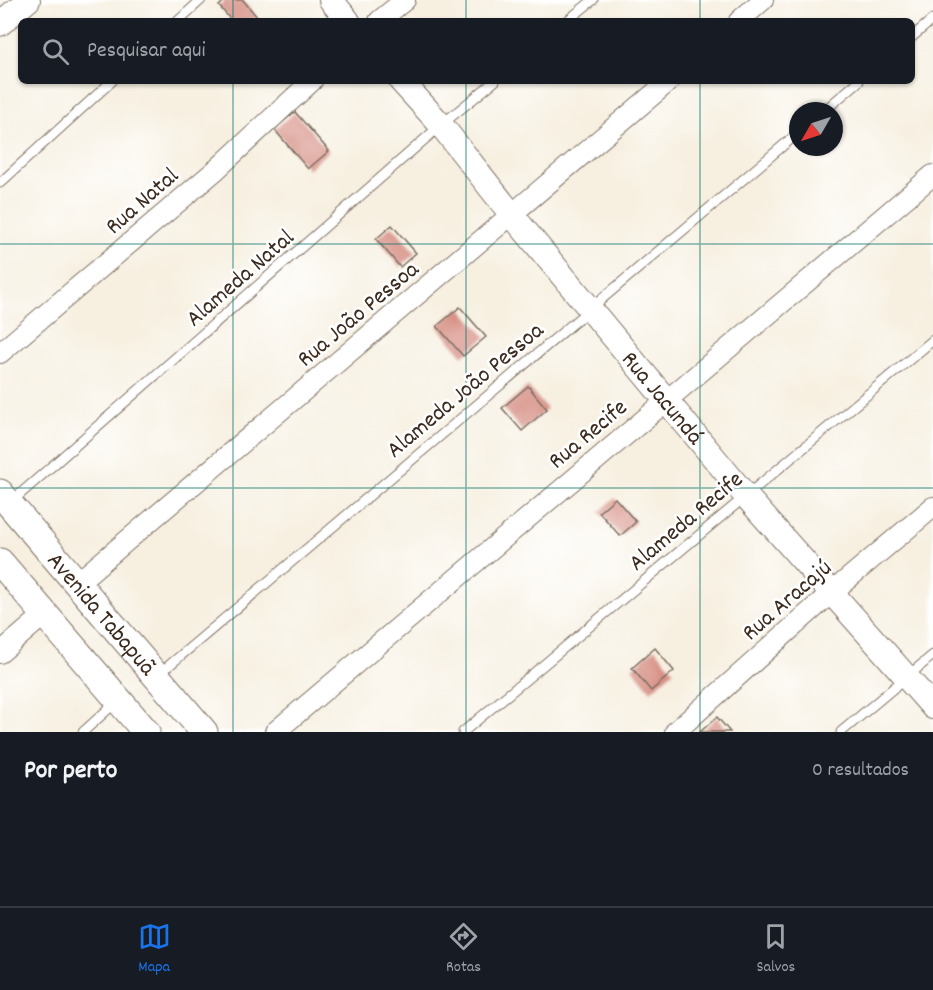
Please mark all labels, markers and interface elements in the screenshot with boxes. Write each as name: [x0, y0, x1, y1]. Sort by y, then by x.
search box: [18, 18, 915, 84]
icon: search: [39, 35, 72, 68]
text: Pesquisar aqui: [87, 36, 206, 67]
north arrow: [789, 102, 843, 156]
street label: Rua Natal: [99, 160, 187, 244]
street label: Alameda Natal: [179, 222, 303, 336]
street label: Rua João Pessoa: [291, 254, 428, 377]
street label: Alameda João Pessoa: [380, 315, 553, 467]
street label: Rua Jacundá: [612, 345, 711, 453]
street label: Rua Recife: [542, 392, 636, 479]
street label: Alameda Recife: [622, 464, 752, 580]
street label: Avenida Tabapuã: [38, 546, 163, 684]
street label: Rua Aracajú: [735, 552, 840, 650]
text: Por perto: [24, 753, 117, 790]
text: 0 resultados: [812, 757, 909, 785]
tab: Mapa: [138, 920, 171, 979]
tab: Rotas: [446, 920, 481, 979]
tab: Salvos: [756, 920, 795, 979]

